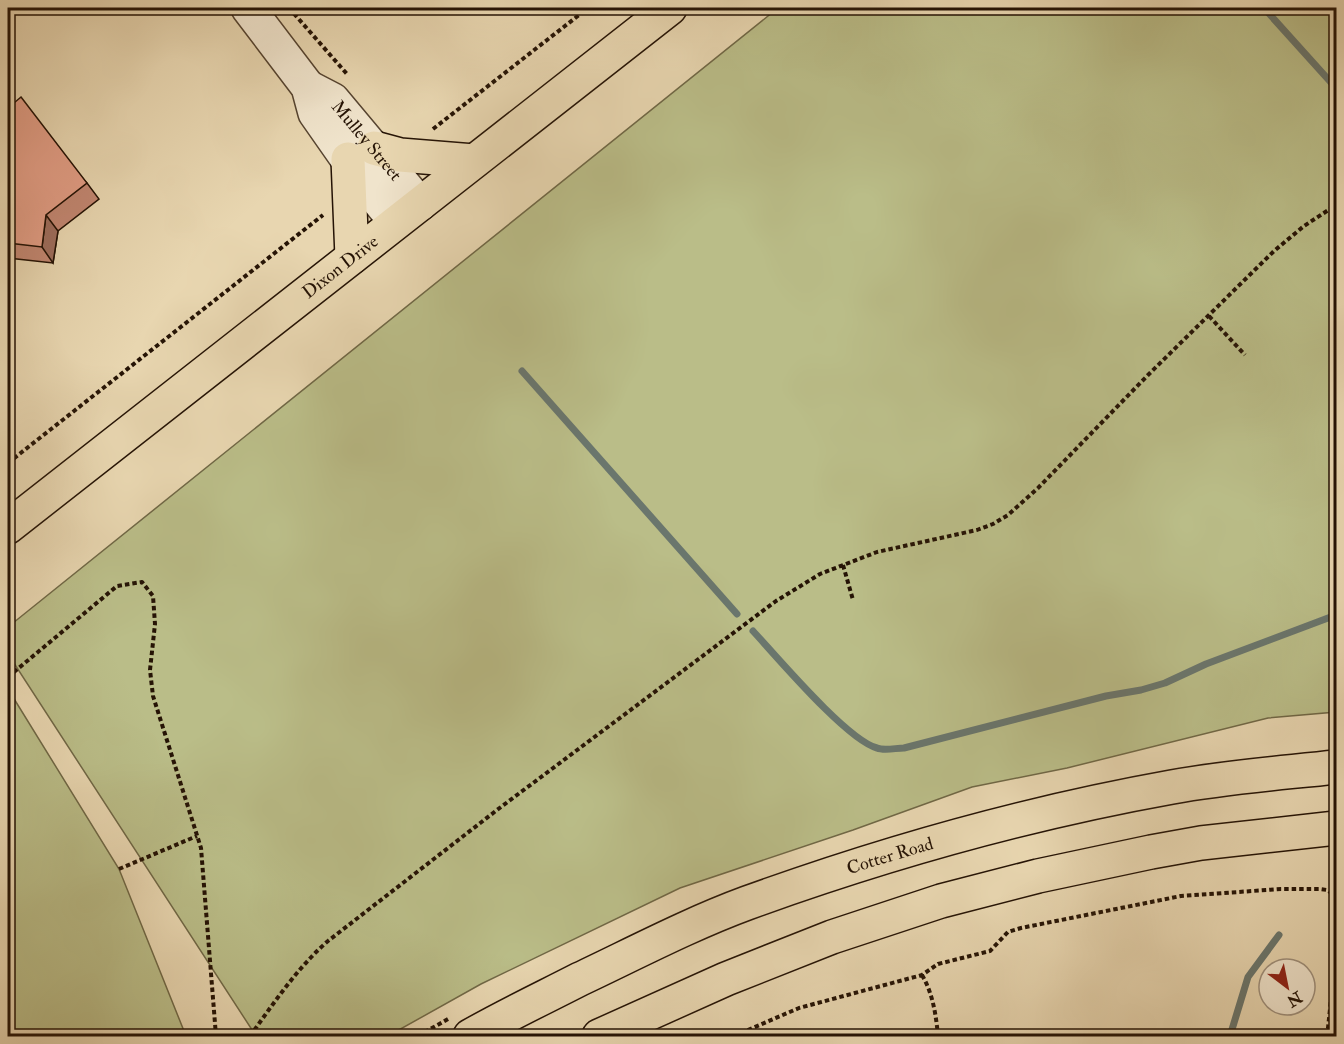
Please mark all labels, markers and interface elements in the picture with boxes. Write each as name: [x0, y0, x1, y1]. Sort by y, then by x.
street label: Mulley Street: [327, 95, 407, 186]
street label: Dixon Drive: [297, 229, 383, 304]
street label: Cotter Road: [844, 832, 936, 880]
north arrow: [1257, 957, 1317, 1017]
text: N: [1282, 986, 1307, 1012]

